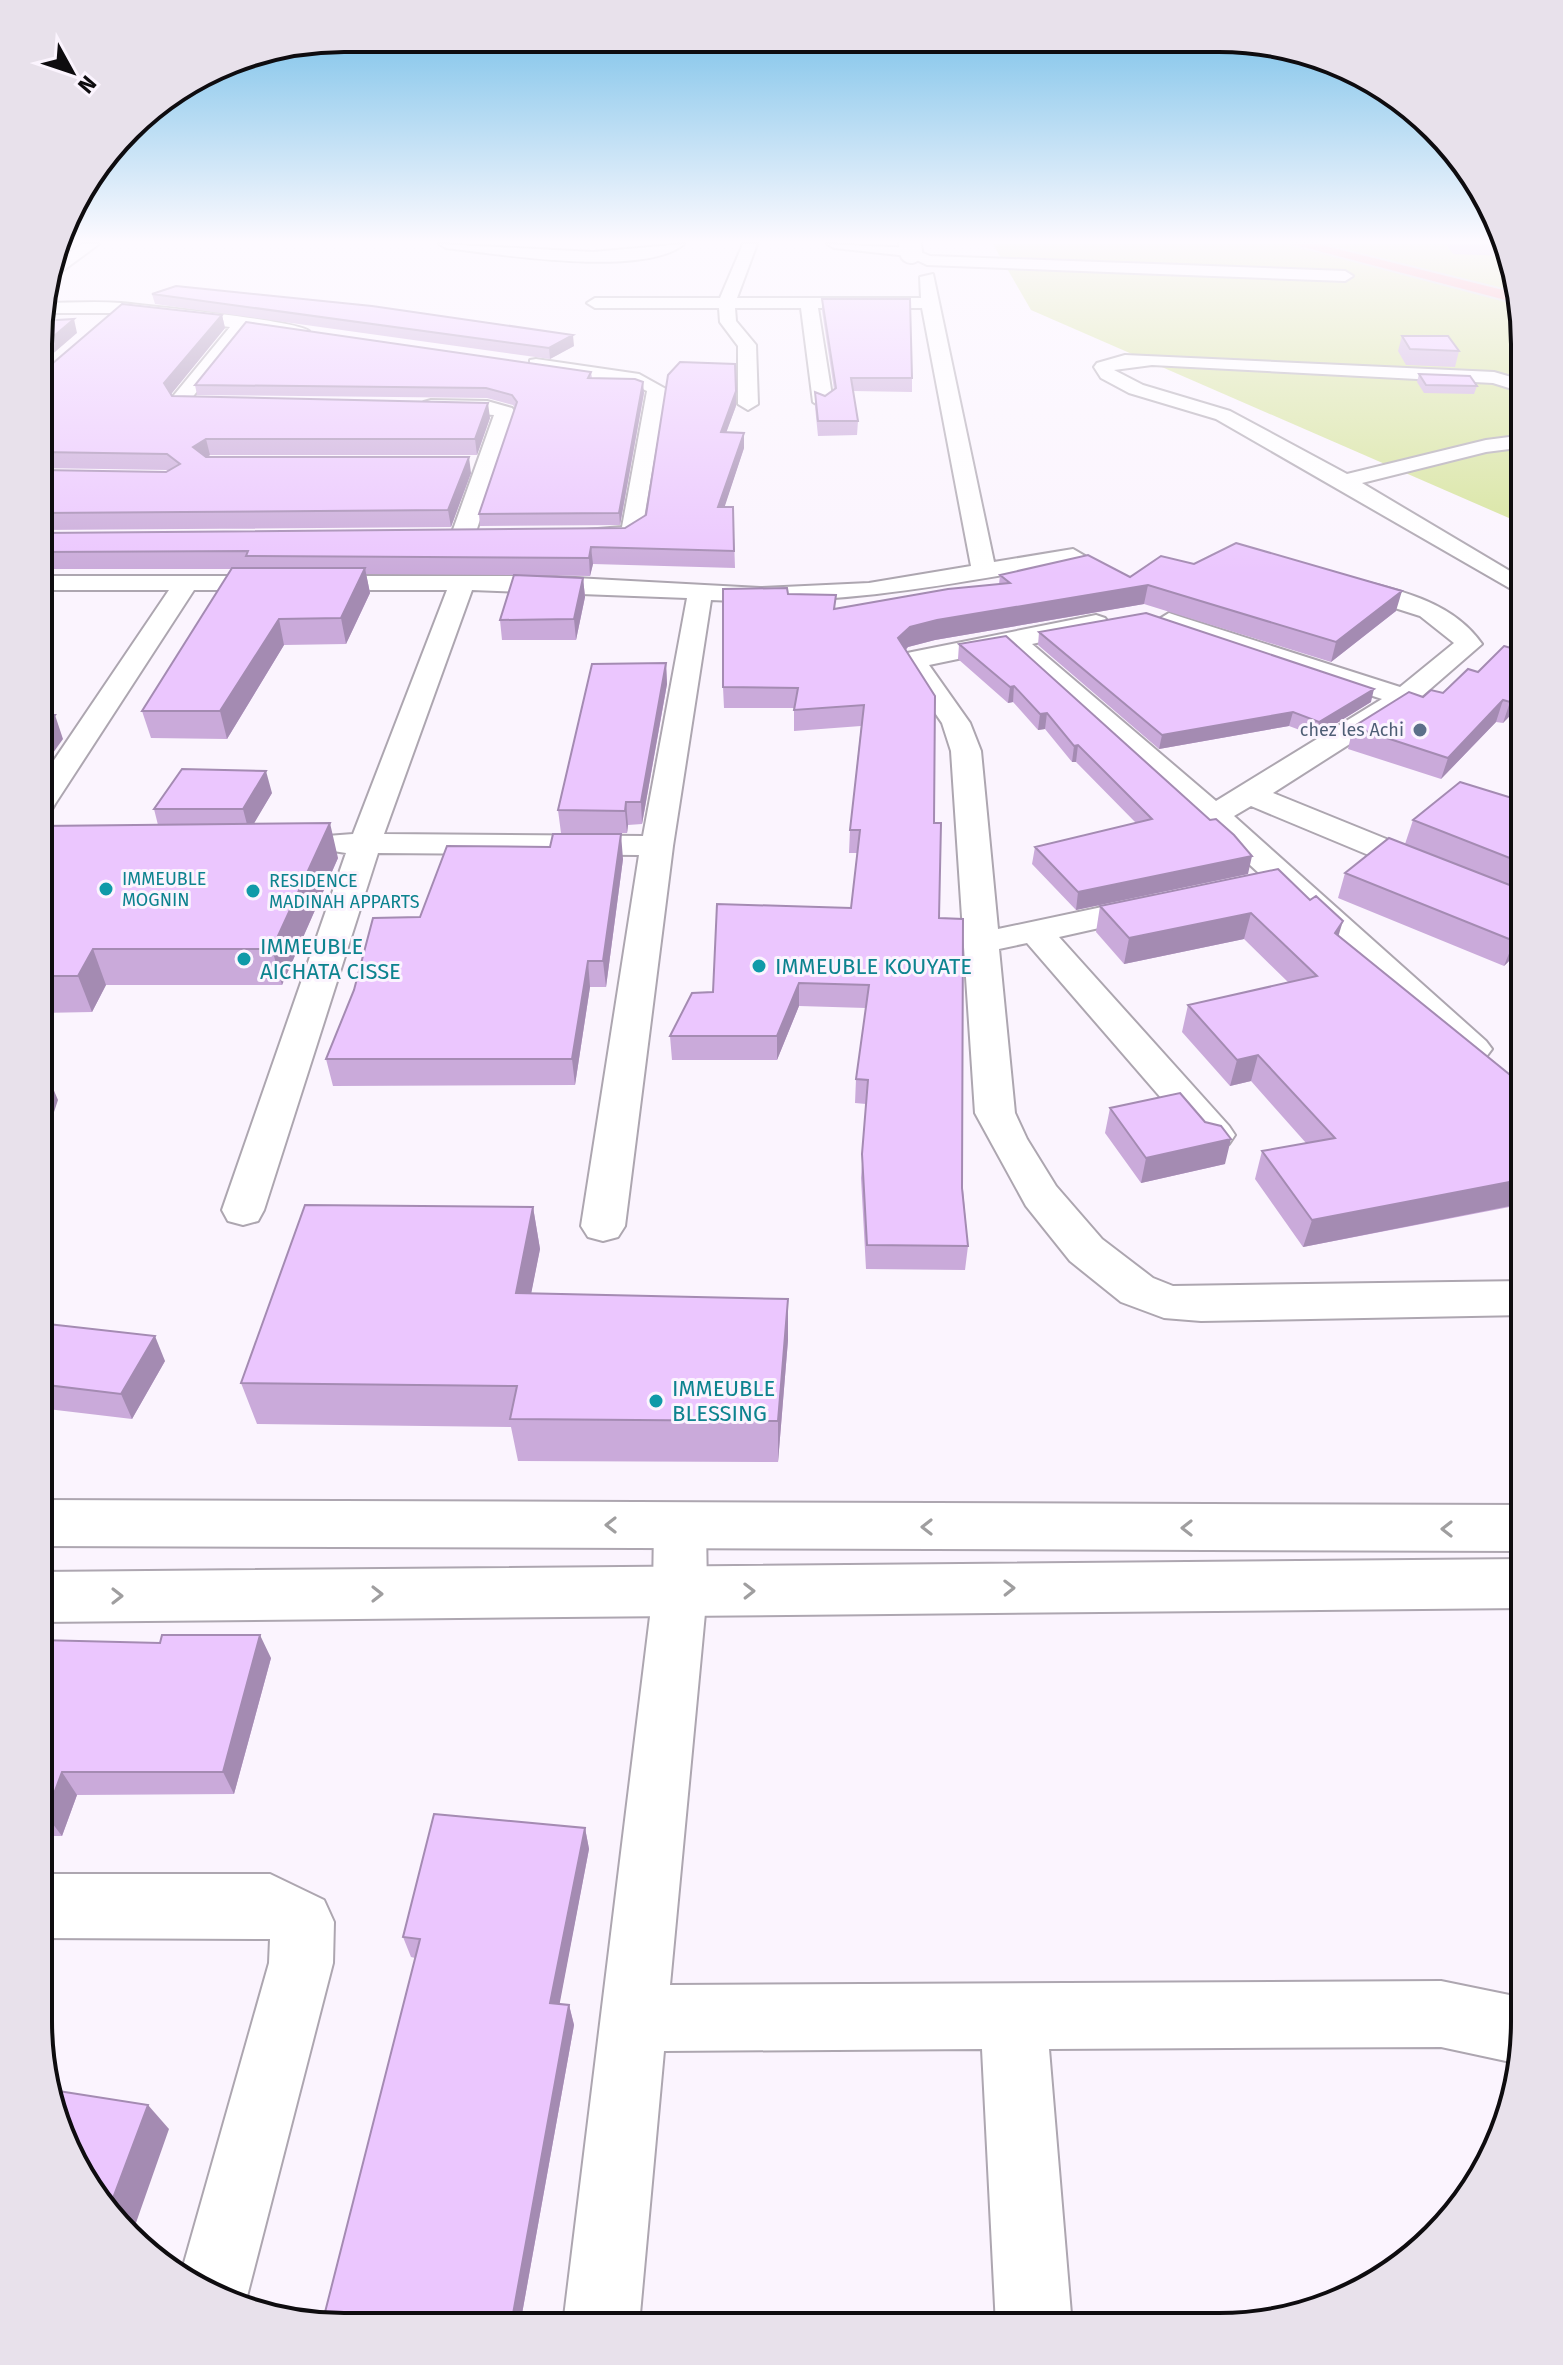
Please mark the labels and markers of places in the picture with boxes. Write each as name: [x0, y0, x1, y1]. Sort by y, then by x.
place label: chez les Achi: [1300, 719, 1404, 741]
marker: chez les Achi: [1411, 721, 1429, 739]
place label: IMMEUBLE MOGNIN: [122, 868, 206, 911]
place label: RESIDENCE MADINAH APPARTS: [269, 870, 420, 913]
marker: IMMEUBLE MOGNIN: [97, 880, 115, 898]
marker: RESIDENCE MADINAH APPARTS: [244, 882, 262, 900]
place label: IMMEUBLE AICHATA CISSE: [260, 933, 401, 985]
marker: IMMEUBLE AICHATA CISSE: [235, 950, 253, 968]
place label: IMMEUBLE KOUYATE: [775, 953, 972, 980]
marker: IMMEUBLE KOUYATE: [750, 957, 768, 975]
place label: IMMEUBLE BLESSING: [672, 1375, 775, 1427]
marker: IMMEUBLE BLESSING: [647, 1392, 665, 1410]

